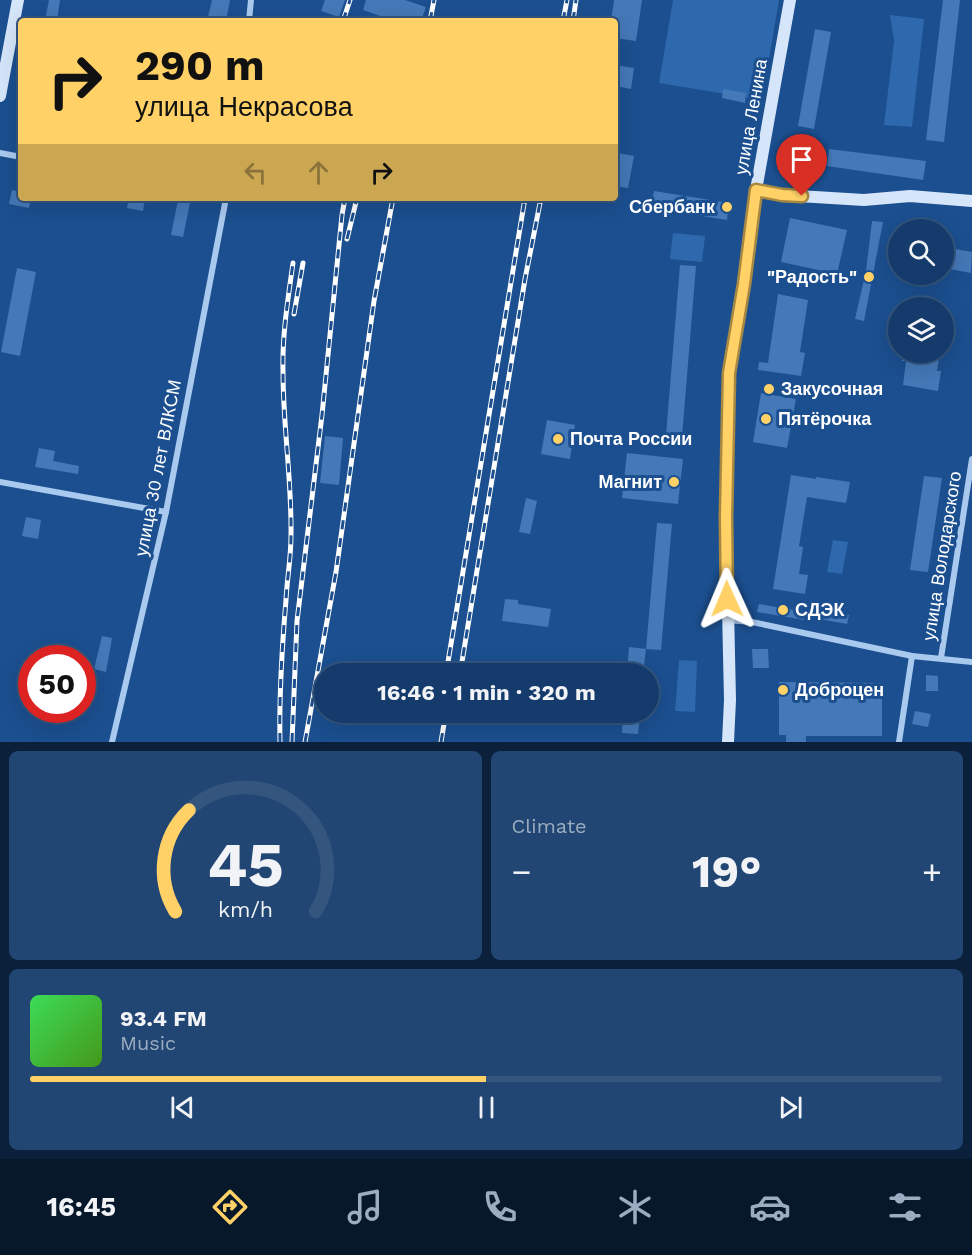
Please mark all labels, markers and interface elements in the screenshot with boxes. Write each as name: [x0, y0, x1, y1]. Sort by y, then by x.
text: 290 m: [135, 41, 265, 90]
icon: right: [36, 42, 114, 120]
street label: улица Ленина: [730, 56, 771, 177]
text: улица Некрасова: [135, 91, 353, 123]
pin: [776, 134, 827, 196]
icon: arrive: [785, 143, 818, 176]
icon: left: [239, 156, 272, 189]
icon: ahead: [302, 156, 335, 189]
icon: right: [365, 156, 398, 189]
place label: Сбербанк: [629, 196, 716, 217]
marker: Сбербанк: [720, 200, 734, 214]
map controls: [888, 219, 954, 363]
button: search: [888, 219, 954, 285]
place label: "Радость": [767, 266, 857, 287]
marker: "Радость": [862, 270, 876, 284]
button: layers: [888, 297, 954, 363]
street label: улица 30 лет ВЛКСМ: [130, 378, 185, 558]
place label: Закусочная: [781, 378, 883, 399]
marker: Закусочная: [762, 382, 776, 396]
place label: Пятёрочка: [778, 408, 872, 429]
marker: Пятёрочка: [759, 412, 773, 426]
place label: Почта России: [570, 428, 692, 449]
marker: Почта России: [551, 432, 565, 446]
street label: улица Володарского: [918, 470, 965, 642]
place label: Магнит: [599, 471, 662, 492]
marker: Магнит: [667, 475, 681, 489]
position arrow: [695, 567, 759, 631]
place label: СДЭК: [795, 599, 845, 620]
marker: СДЭК: [776, 603, 790, 617]
speed limit sign: 50: [18, 645, 96, 723]
place label: Доброцен: [795, 679, 884, 700]
text: 16:46 · 1 min · 320 m: [377, 680, 596, 705]
marker: Доброцен: [776, 683, 790, 697]
text: Climate: [512, 814, 587, 838]
text: 45: [207, 828, 284, 901]
text: 19°: [692, 845, 761, 898]
text: −: [512, 852, 531, 891]
text: +: [922, 852, 942, 891]
text: km/h: [218, 898, 273, 923]
text: 93.4 FM: [120, 1006, 207, 1031]
text: Music: [120, 1031, 176, 1055]
icon: previous: [166, 1091, 199, 1124]
icon: pause: [470, 1091, 503, 1124]
icon: next: [774, 1091, 807, 1124]
icon: directions: [209, 1186, 251, 1228]
icon: music: [344, 1186, 386, 1228]
icon: phone: [479, 1186, 521, 1228]
icon: climate: [614, 1186, 656, 1228]
icon: car: [749, 1186, 791, 1228]
icon: filters: [884, 1186, 926, 1228]
text: 16:45: [46, 1191, 116, 1223]

